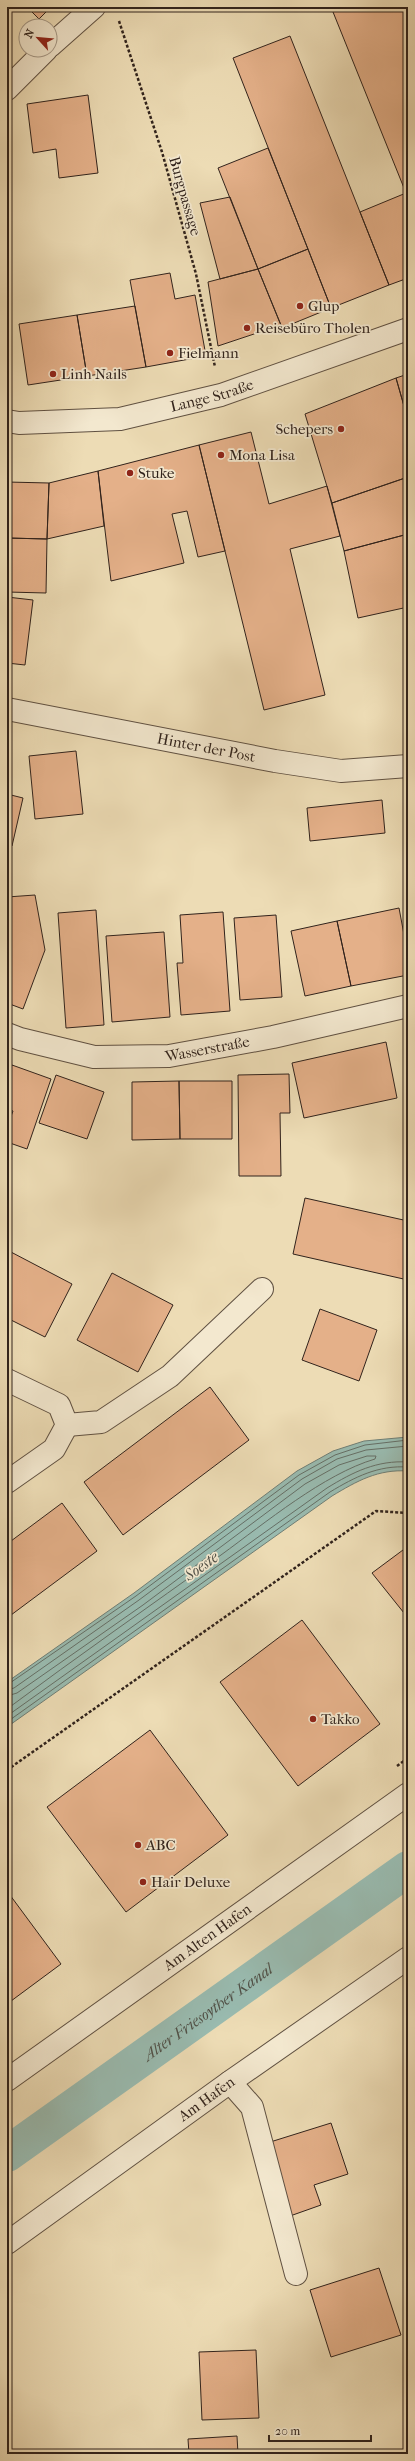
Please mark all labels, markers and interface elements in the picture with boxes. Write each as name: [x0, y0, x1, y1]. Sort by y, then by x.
north arrow: [18, 18, 58, 58]
text: N: [22, 26, 38, 40]
street label: Burgpassage: [165, 154, 205, 238]
place label: Glup: [308, 297, 339, 315]
marker: Glup: [295, 301, 305, 311]
place label: Reisebüro Tholen: [255, 319, 371, 337]
marker: Reisebüro Tholen: [242, 323, 252, 333]
place label: Fielmann: [178, 344, 239, 362]
marker: Fielmann: [165, 348, 175, 358]
place label: Linh Nails: [61, 365, 127, 383]
marker: Linh Nails: [48, 369, 58, 379]
street label: Lange Straße: [169, 375, 256, 416]
place label: Schepers: [275, 420, 333, 438]
marker: Schepers: [336, 424, 346, 434]
place label: Mona Lisa: [229, 446, 296, 464]
marker: Mona Lisa: [216, 450, 226, 460]
place label: Stuke: [138, 464, 175, 482]
marker: Stuke: [125, 468, 135, 478]
street label: Hinter der Post: [156, 729, 258, 766]
street label: Wasserstraße: [163, 1032, 251, 1066]
water label: Soeste: [179, 1547, 222, 1585]
place label: Takko: [321, 1710, 360, 1728]
marker: Takko: [308, 1714, 318, 1724]
place label: ABC: [145, 1836, 176, 1854]
marker: ABC: [133, 1840, 143, 1850]
place label: Hair Deluxe: [151, 1873, 231, 1891]
marker: Hair Deluxe: [138, 1877, 148, 1887]
street label: Am Alten Hafen: [159, 1900, 255, 1975]
water label: Alter Friesoyther Kanal: [137, 1958, 278, 2065]
street label: Am Hafen: [174, 2072, 238, 2126]
scale bar: [269, 2417, 371, 2443]
text: 20 m: [275, 2424, 300, 2438]

